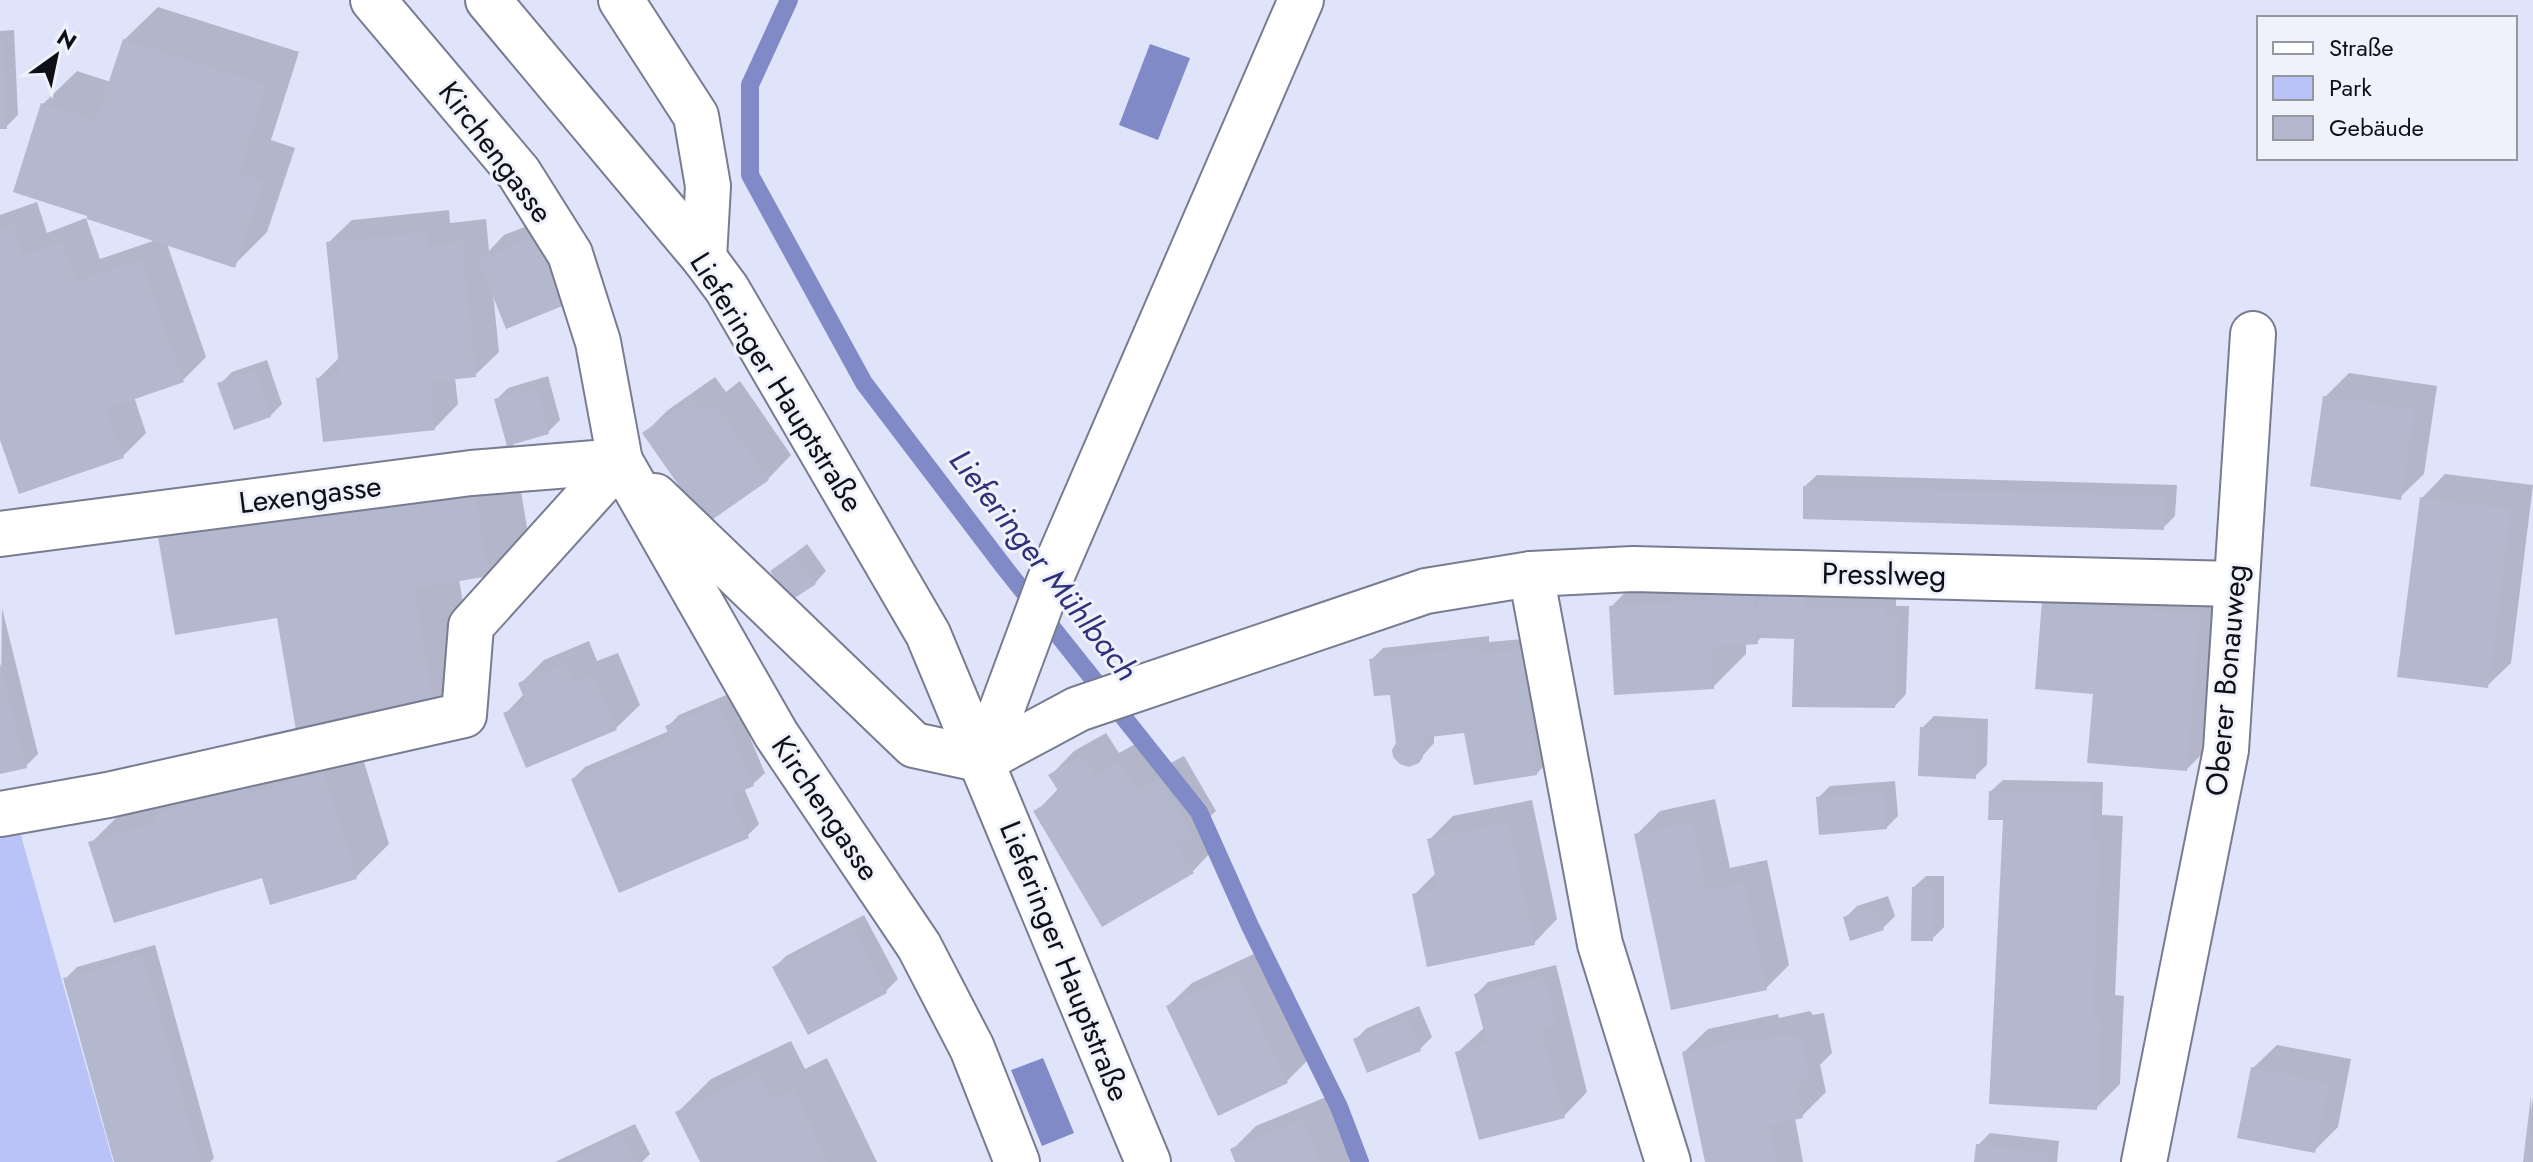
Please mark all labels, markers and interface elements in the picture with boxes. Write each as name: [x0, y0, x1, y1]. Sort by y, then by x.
north arrow: [16, 16, 96, 96]
legend: [2257, 16, 2517, 160]
text: N: [51, 21, 83, 57]
text: Straße: [2329, 30, 2394, 65]
text: Park: [2329, 70, 2372, 105]
street label: Kirchengasse: [429, 72, 563, 232]
text: Gebäude: [2329, 110, 2424, 145]
street label: Lieferinger Hauptstraße: [680, 244, 874, 520]
water label: Lieferinger Mühlbach: [939, 439, 1149, 691]
street label: Lexengasse: [236, 464, 384, 524]
street label: Presslweg: [1821, 551, 1947, 597]
street label: Oberer Bonauweg: [2194, 562, 2258, 798]
street label: Kirchengasse: [761, 727, 891, 889]
street label: Lieferinger Hauptstraße: [989, 814, 1141, 1108]

